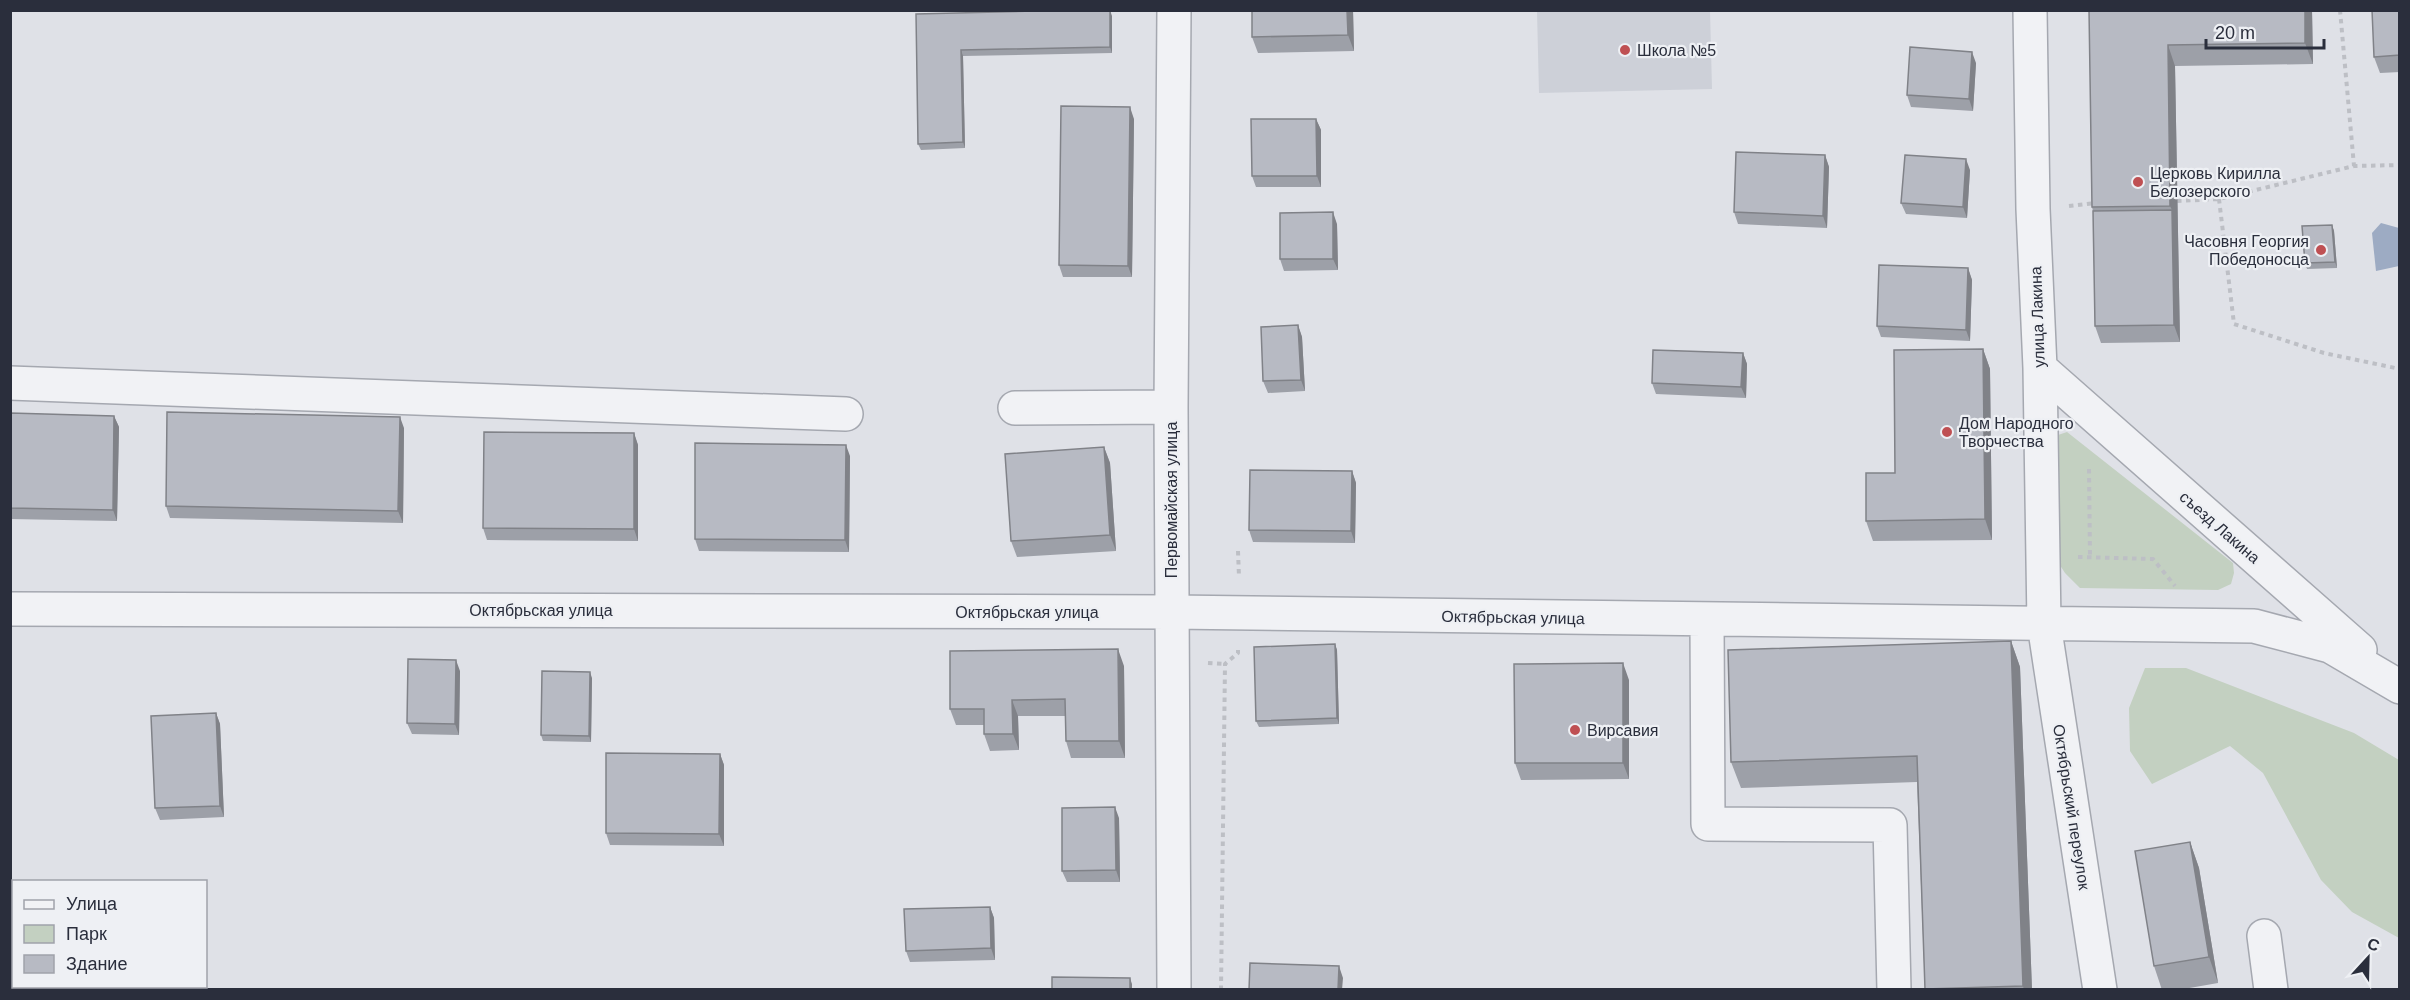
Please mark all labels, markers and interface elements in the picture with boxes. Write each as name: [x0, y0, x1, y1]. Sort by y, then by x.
scale bar: [2206, 12, 2324, 50]
text: 20 m: [2215, 23, 2255, 43]
place label: Школа №5: [1637, 42, 1716, 59]
marker: Школа №5: [1618, 43, 1632, 57]
place label: Церковь Кирилла Белозерского: [2150, 165, 2281, 200]
marker: Церковь Кирилла Белозерского: [2131, 175, 2145, 189]
place label: Часовня Георгия Победоносца: [2184, 233, 2309, 268]
marker: Часовня Георгия Победоносца: [2314, 243, 2328, 257]
street label: улица Лакина: [2027, 266, 2048, 368]
place label: Дом Народного Творчества: [1959, 415, 2074, 450]
street label: Первомайская улица: [1163, 422, 1180, 578]
marker: Дом Народного Творчества: [1940, 425, 1954, 439]
street label: съезд Лакина: [2176, 488, 2263, 567]
street label: Октябрьская улица: [469, 602, 613, 619]
street label: Октябрьская улица: [955, 604, 1099, 621]
street label: Октябрьская улица: [1441, 608, 1585, 627]
place label: Вирсавия: [1587, 722, 1659, 739]
marker: Вирсавия: [1568, 723, 1582, 737]
street label: Октябрьский переулок: [2050, 723, 2093, 892]
legend: [12, 880, 207, 988]
text: Улица: [66, 894, 118, 914]
text: Парк: [66, 924, 107, 944]
north arrow: [2338, 928, 2398, 988]
text: С: [2365, 935, 2382, 955]
text: Здание: [66, 954, 127, 974]

